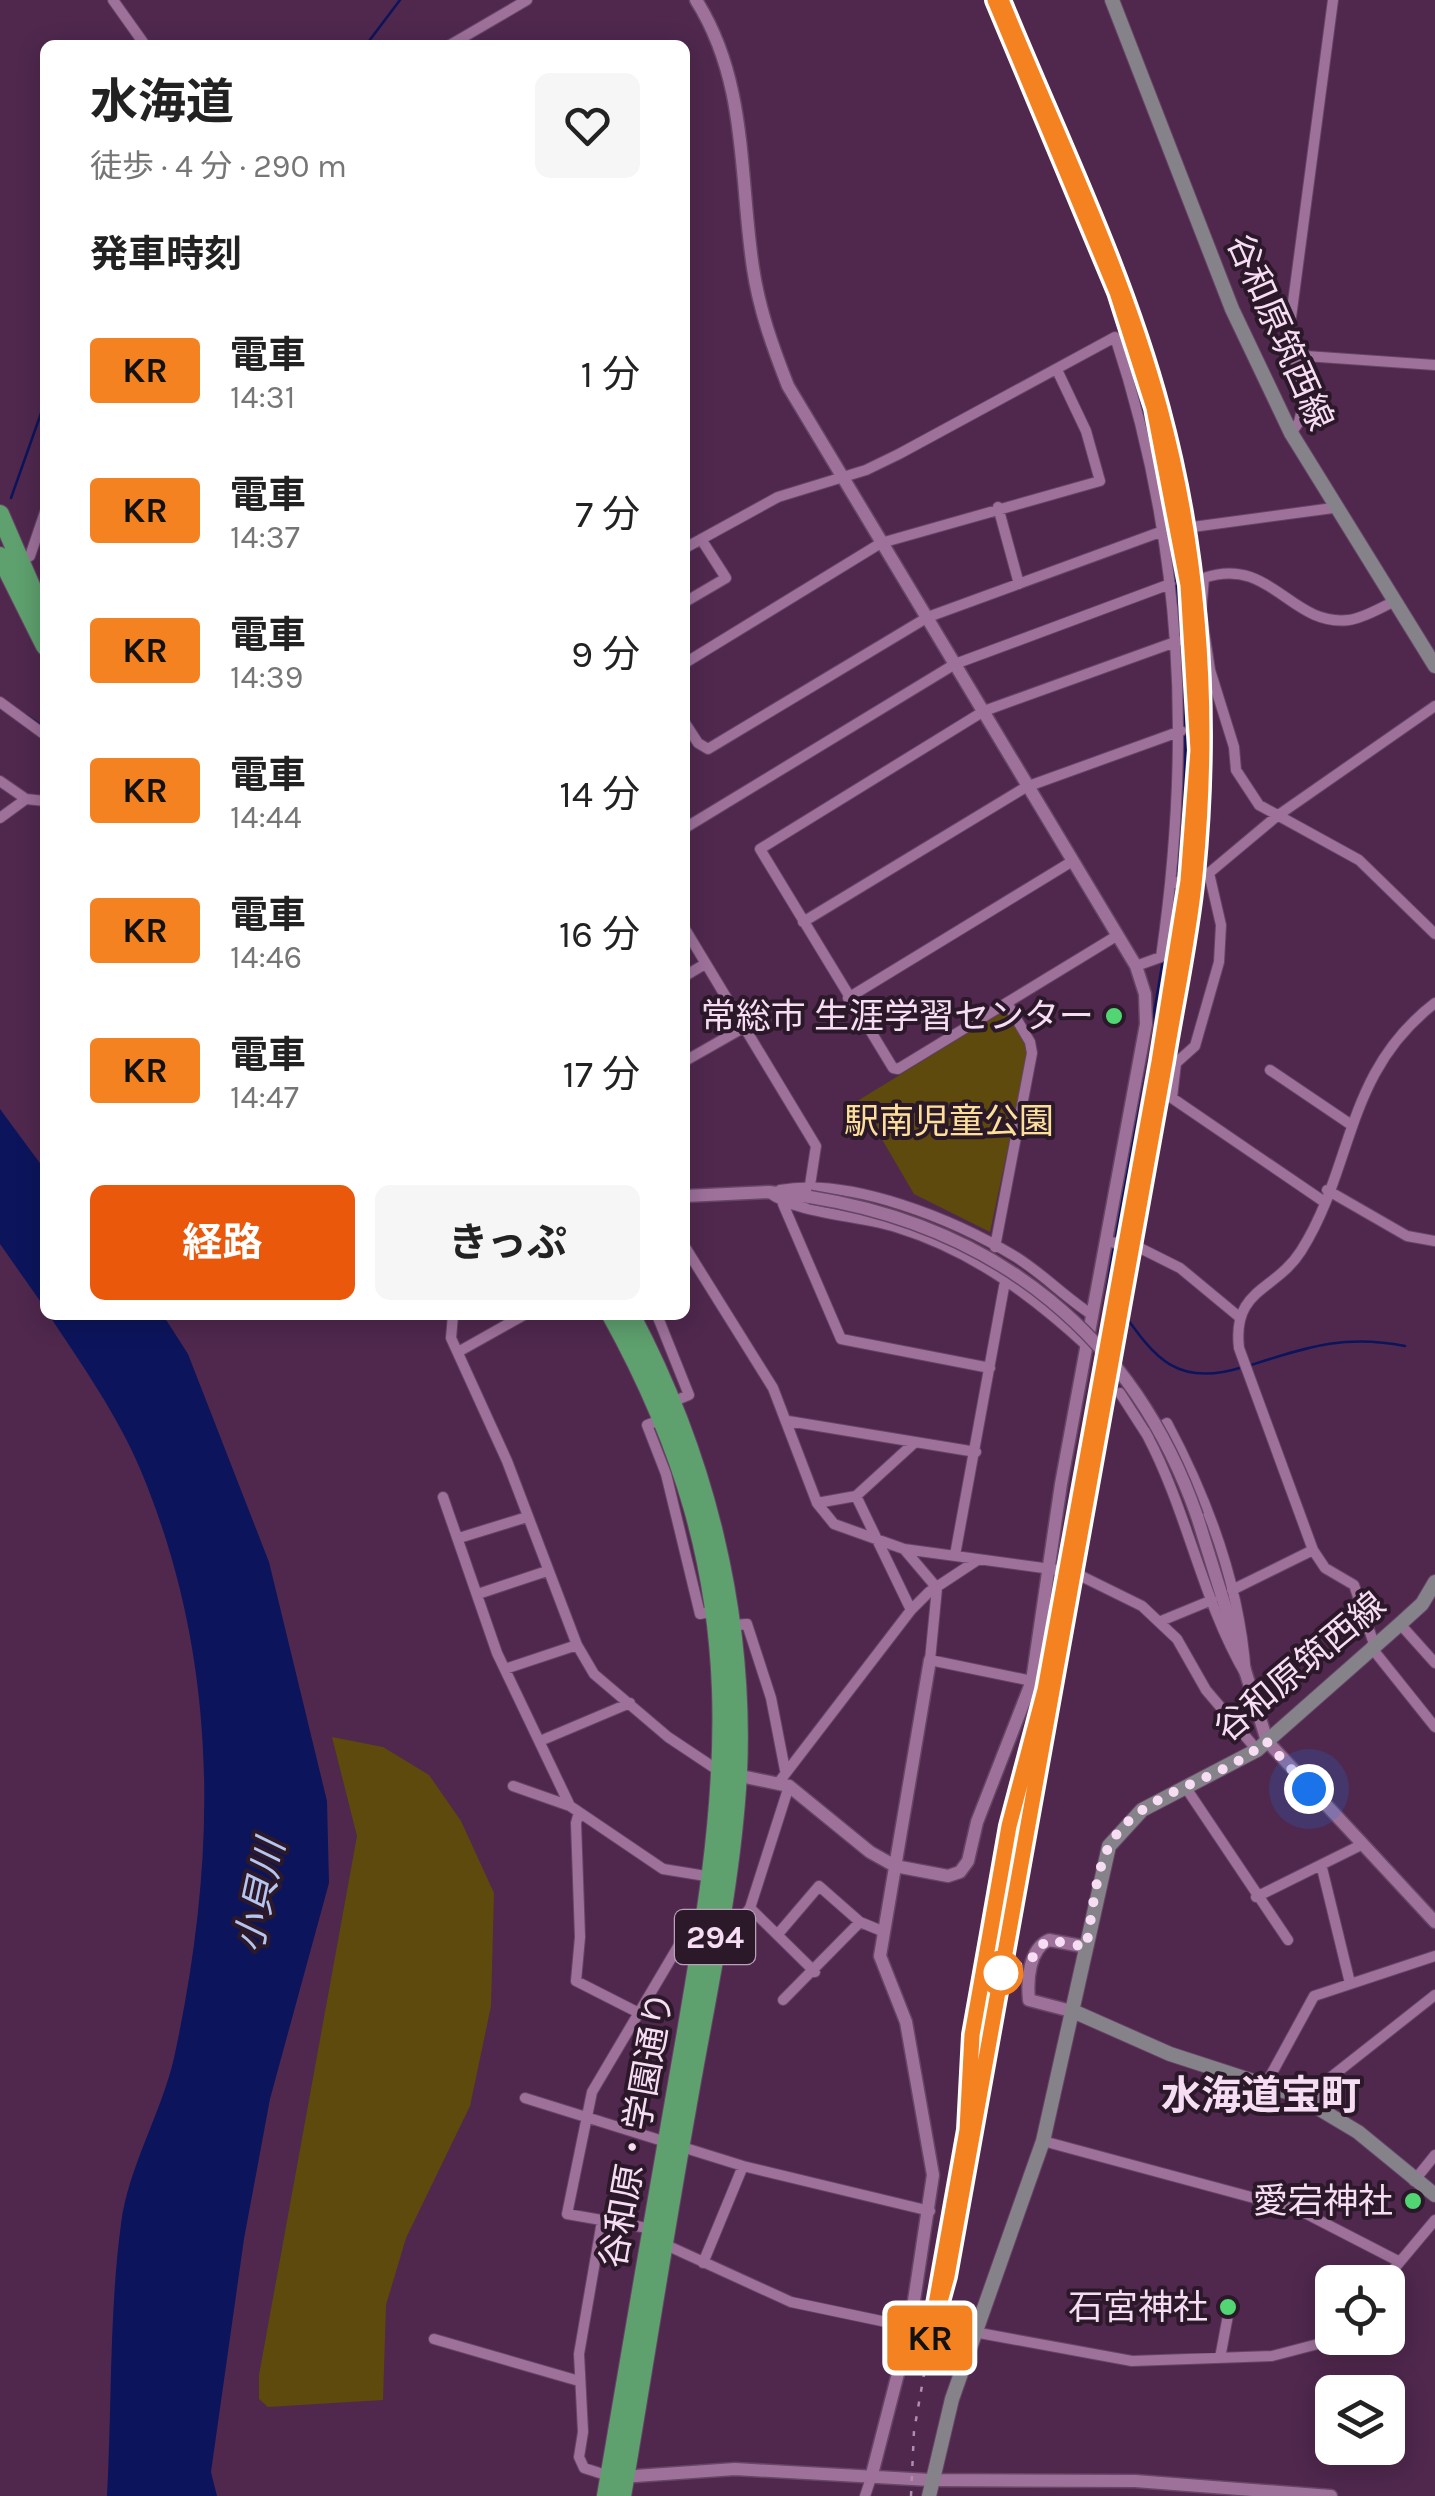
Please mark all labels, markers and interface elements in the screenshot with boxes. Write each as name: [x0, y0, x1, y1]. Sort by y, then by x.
button: heart: [535, 73, 640, 178]
text: 水海道: [90, 74, 234, 130]
text: 徒歩 · 4 分 · 290 m: [90, 148, 347, 185]
street label: 谷和原筑西線: [1219, 228, 1341, 436]
text: 発車時刻: [90, 232, 242, 277]
text: 電車: [230, 333, 306, 378]
text: KR: [122, 350, 168, 391]
text: 1 分: [580, 352, 640, 397]
text: 14:31: [230, 379, 295, 416]
text: 電車: [230, 473, 306, 518]
text: KR: [122, 490, 168, 531]
text: 7 分: [575, 492, 640, 537]
text: 14:37: [230, 519, 300, 556]
text: 電車: [230, 613, 306, 658]
text: KR: [122, 630, 168, 671]
text: 9 分: [571, 632, 640, 677]
text: 14:39: [230, 659, 303, 696]
text: 電車: [230, 753, 306, 798]
text: KR: [122, 770, 168, 811]
text: 14 分: [559, 772, 640, 817]
text: 14:44: [230, 799, 302, 836]
text: 電車: [230, 893, 306, 938]
text: KR: [122, 910, 168, 951]
text: 16 分: [559, 912, 640, 957]
text: 14:46: [230, 939, 302, 976]
place label: 常総市 生涯学習センター: [701, 996, 1094, 1037]
marker: 常総市 生涯学習センター: [1103, 1005, 1125, 1027]
text: 電車: [230, 1033, 306, 1078]
text: KR: [122, 1050, 168, 1091]
text: 17 分: [563, 1052, 640, 1097]
text: 14:47: [230, 1079, 299, 1116]
park label: 駅南児童公園: [844, 1101, 1054, 1142]
button: 経路: [90, 1185, 355, 1300]
button: きっぷ: [375, 1185, 640, 1300]
street label: 谷和原筑西線: [1206, 1584, 1394, 1750]
your location: [1284, 1764, 1334, 1814]
water label: 小貝川: [226, 1832, 295, 1956]
road number: 294: [675, 1910, 755, 1964]
unlabelled marker: [980, 1952, 1022, 1994]
street label: 谷和原・学園通り: [592, 1989, 682, 2271]
district label: 水海道宝町: [1161, 2072, 1361, 2119]
place label: 愛宕神社: [1253, 2181, 1393, 2222]
marker: 愛宕神社: [1402, 2190, 1424, 2212]
map controls: [1315, 2265, 1405, 2465]
button: locate: [1315, 2265, 1405, 2355]
place label: 石宮神社: [1068, 2287, 1208, 2328]
marker: 石宮神社: [1217, 2296, 1239, 2318]
line badge: KR: [885, 2306, 975, 2370]
text: KR: [907, 2318, 953, 2359]
button: layers: [1315, 2375, 1405, 2465]

